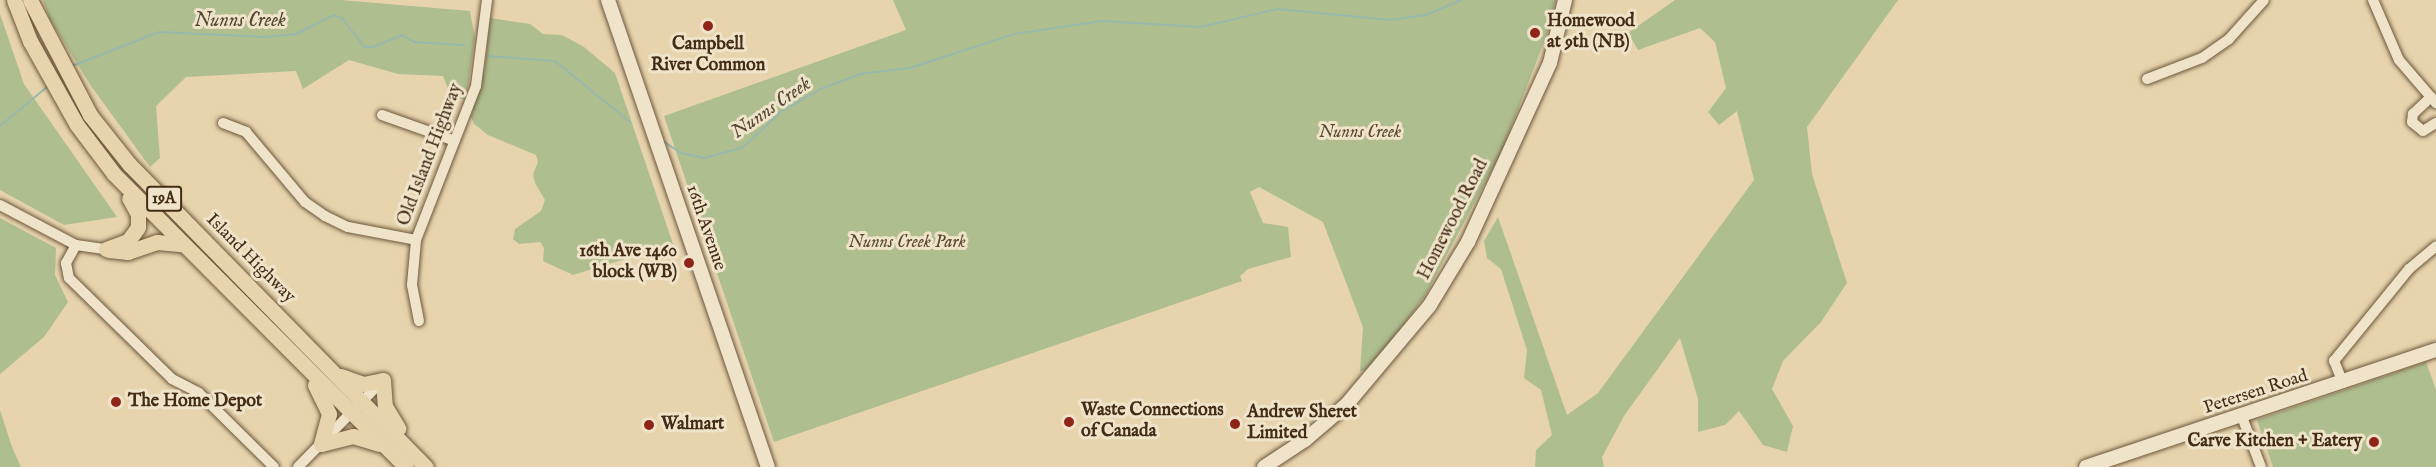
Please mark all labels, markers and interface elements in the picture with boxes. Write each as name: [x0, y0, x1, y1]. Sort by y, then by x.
water label: Nunns Creek: [194, 8, 286, 32]
place label: Homewood at 9th (NB): [1547, 12, 1635, 54]
marker: Campbell River Common: [701, 19, 715, 33]
marker: Homewood at 9th (NB): [1528, 26, 1542, 40]
place label: Campbell River Common: [651, 35, 765, 78]
water label: Nunns Creek: [727, 72, 815, 144]
street label: Old Island Highway: [394, 81, 468, 229]
park label: Nunns Creek: [1319, 122, 1401, 144]
street label: Homewood Road: [1414, 156, 1494, 284]
street label: 16th Avenue: [680, 182, 730, 274]
road number: 19A: [146, 186, 182, 212]
street label: Island Highway: [201, 210, 299, 308]
park label: Nunns Creek Park: [848, 232, 966, 254]
place label: 16th Ave 1460 block (WB): [579, 242, 677, 284]
marker: 16th Ave 1460 block (WB): [682, 256, 696, 270]
street label: Petersen Road: [2201, 366, 2311, 420]
place label: The Home Depot: [128, 391, 262, 413]
marker: The Home Depot: [109, 395, 123, 409]
place label: Waste Connections of Canada: [1081, 401, 1224, 444]
place label: Andrew Sheret Limited: [1247, 403, 1357, 446]
place label: Walmart: [661, 414, 724, 436]
marker: Waste Connections of Canada: [1062, 415, 1076, 429]
marker: Andrew Sheret Limited: [1228, 417, 1242, 431]
marker: Walmart: [642, 418, 656, 432]
place label: Carve Kitchen + Eatery: [2187, 431, 2362, 453]
marker: Carve Kitchen + Eatery: [2367, 435, 2381, 449]

